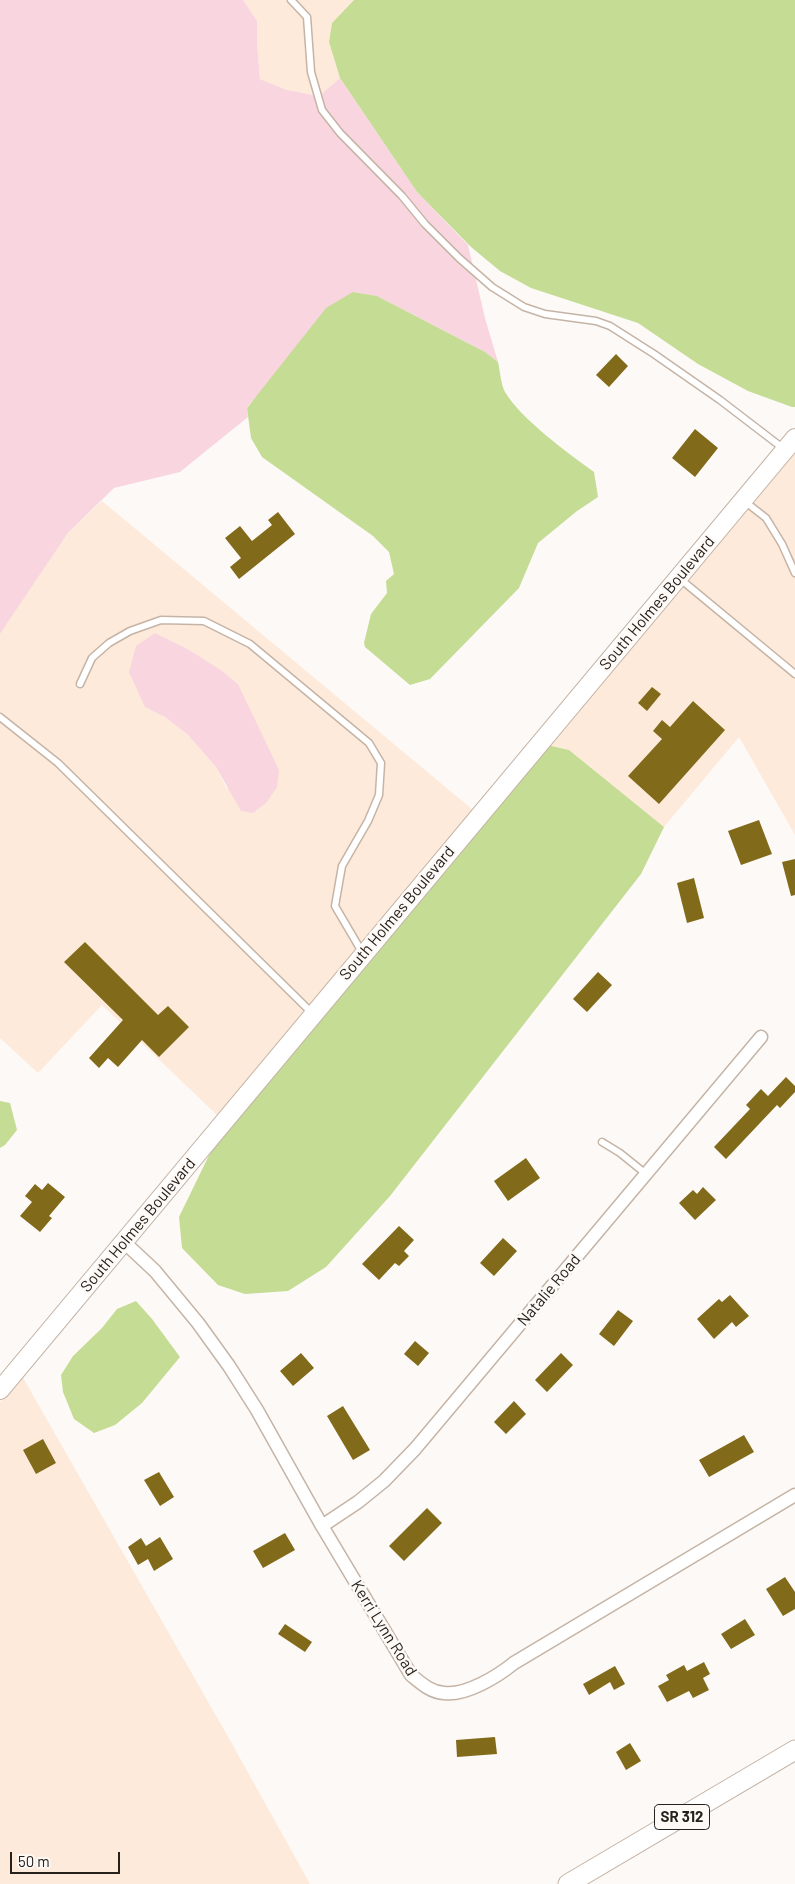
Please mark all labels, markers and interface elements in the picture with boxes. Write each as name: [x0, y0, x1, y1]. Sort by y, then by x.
street label: South Holmes Boulevard: [595, 532, 719, 674]
street label: South Holmes Boulevard: [335, 842, 459, 984]
street label: South Holmes Boulevard: [76, 1154, 200, 1296]
street label: Natalie Road: [513, 1250, 585, 1330]
street label: Kerri Lynn Road: [347, 1577, 421, 1679]
road number: SR 312: [654, 1804, 710, 1830]
scale bar: [12, 1842, 122, 1874]
text: 50 m: [18, 1852, 50, 1870]

